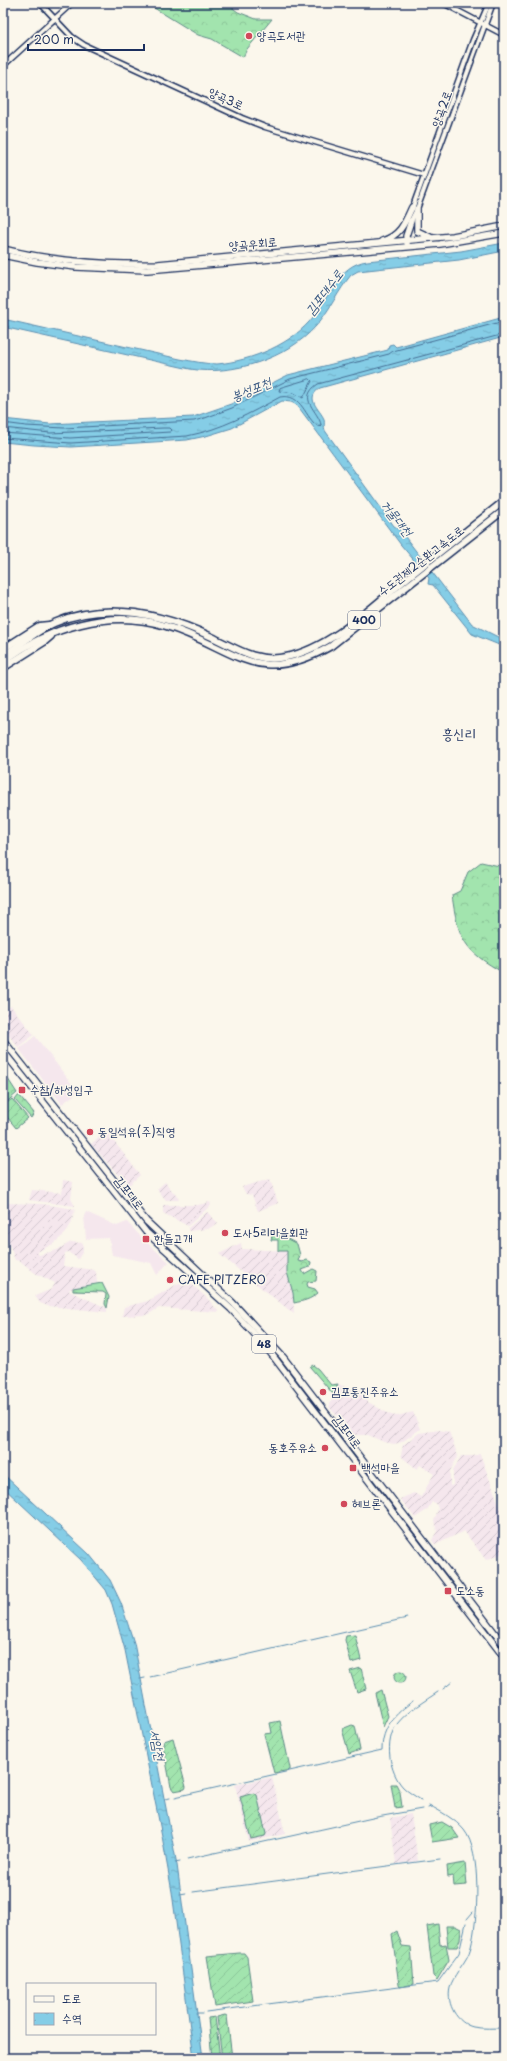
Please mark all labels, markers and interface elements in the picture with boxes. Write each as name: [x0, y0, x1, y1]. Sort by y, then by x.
scale bar: [28, 26, 144, 52]
place label: 양곡도서관: [257, 26, 306, 44]
text: 200 m: [34, 30, 74, 48]
marker: 양곡도서관: [244, 31, 254, 41]
street label: 양곡3로: [206, 82, 247, 114]
street label: 양곡2로: [426, 88, 456, 129]
street label: 양곡우회로: [228, 232, 278, 254]
water label: 김포대수로: [300, 265, 347, 318]
water label: 봉성포천: [228, 371, 275, 405]
water label: 거물대천: [377, 495, 419, 541]
street label: 수도권제2순환고속도로: [373, 521, 467, 600]
road number: 400: [348, 611, 380, 629]
district label: 흥신리: [442, 723, 476, 744]
place label: 수참/하성입구: [30, 1080, 93, 1098]
marker: 수참/하성입구: [17, 1085, 27, 1095]
place label: 동일석유(주)직영: [98, 1122, 175, 1140]
marker: 동일석유(주)직영: [85, 1127, 95, 1137]
street label: 김포대로: [111, 1172, 149, 1213]
place label: 도사5리마을회관: [233, 1223, 309, 1241]
marker: 도사5리마을회관: [220, 1228, 230, 1238]
place label: 한들고개: [154, 1229, 193, 1247]
marker: 한들고개: [141, 1234, 151, 1244]
place label: CAFE PITZERO: [178, 1270, 266, 1288]
marker: CAFE PITZERO: [165, 1275, 175, 1285]
road number: 48: [252, 1335, 276, 1353]
place label: 김포통진주유소: [331, 1382, 399, 1400]
marker: 김포통진주유소: [318, 1387, 328, 1397]
street label: 김포대로: [329, 1411, 367, 1452]
place label: 동호주유소: [269, 1438, 317, 1456]
marker: 동호주유소: [320, 1443, 330, 1453]
place label: 백석마을: [361, 1458, 400, 1476]
marker: 백석마을: [348, 1463, 358, 1473]
place label: 헤브론: [352, 1494, 381, 1512]
marker: 헤브론: [339, 1499, 349, 1509]
place label: 도소동: [456, 1581, 485, 1599]
marker: 도소동: [443, 1586, 453, 1596]
water label: 서암천: [146, 1728, 171, 1764]
legend: [26, 1983, 156, 2035]
text: 도로: [62, 1989, 81, 2007]
text: 수역: [62, 2009, 82, 2027]

